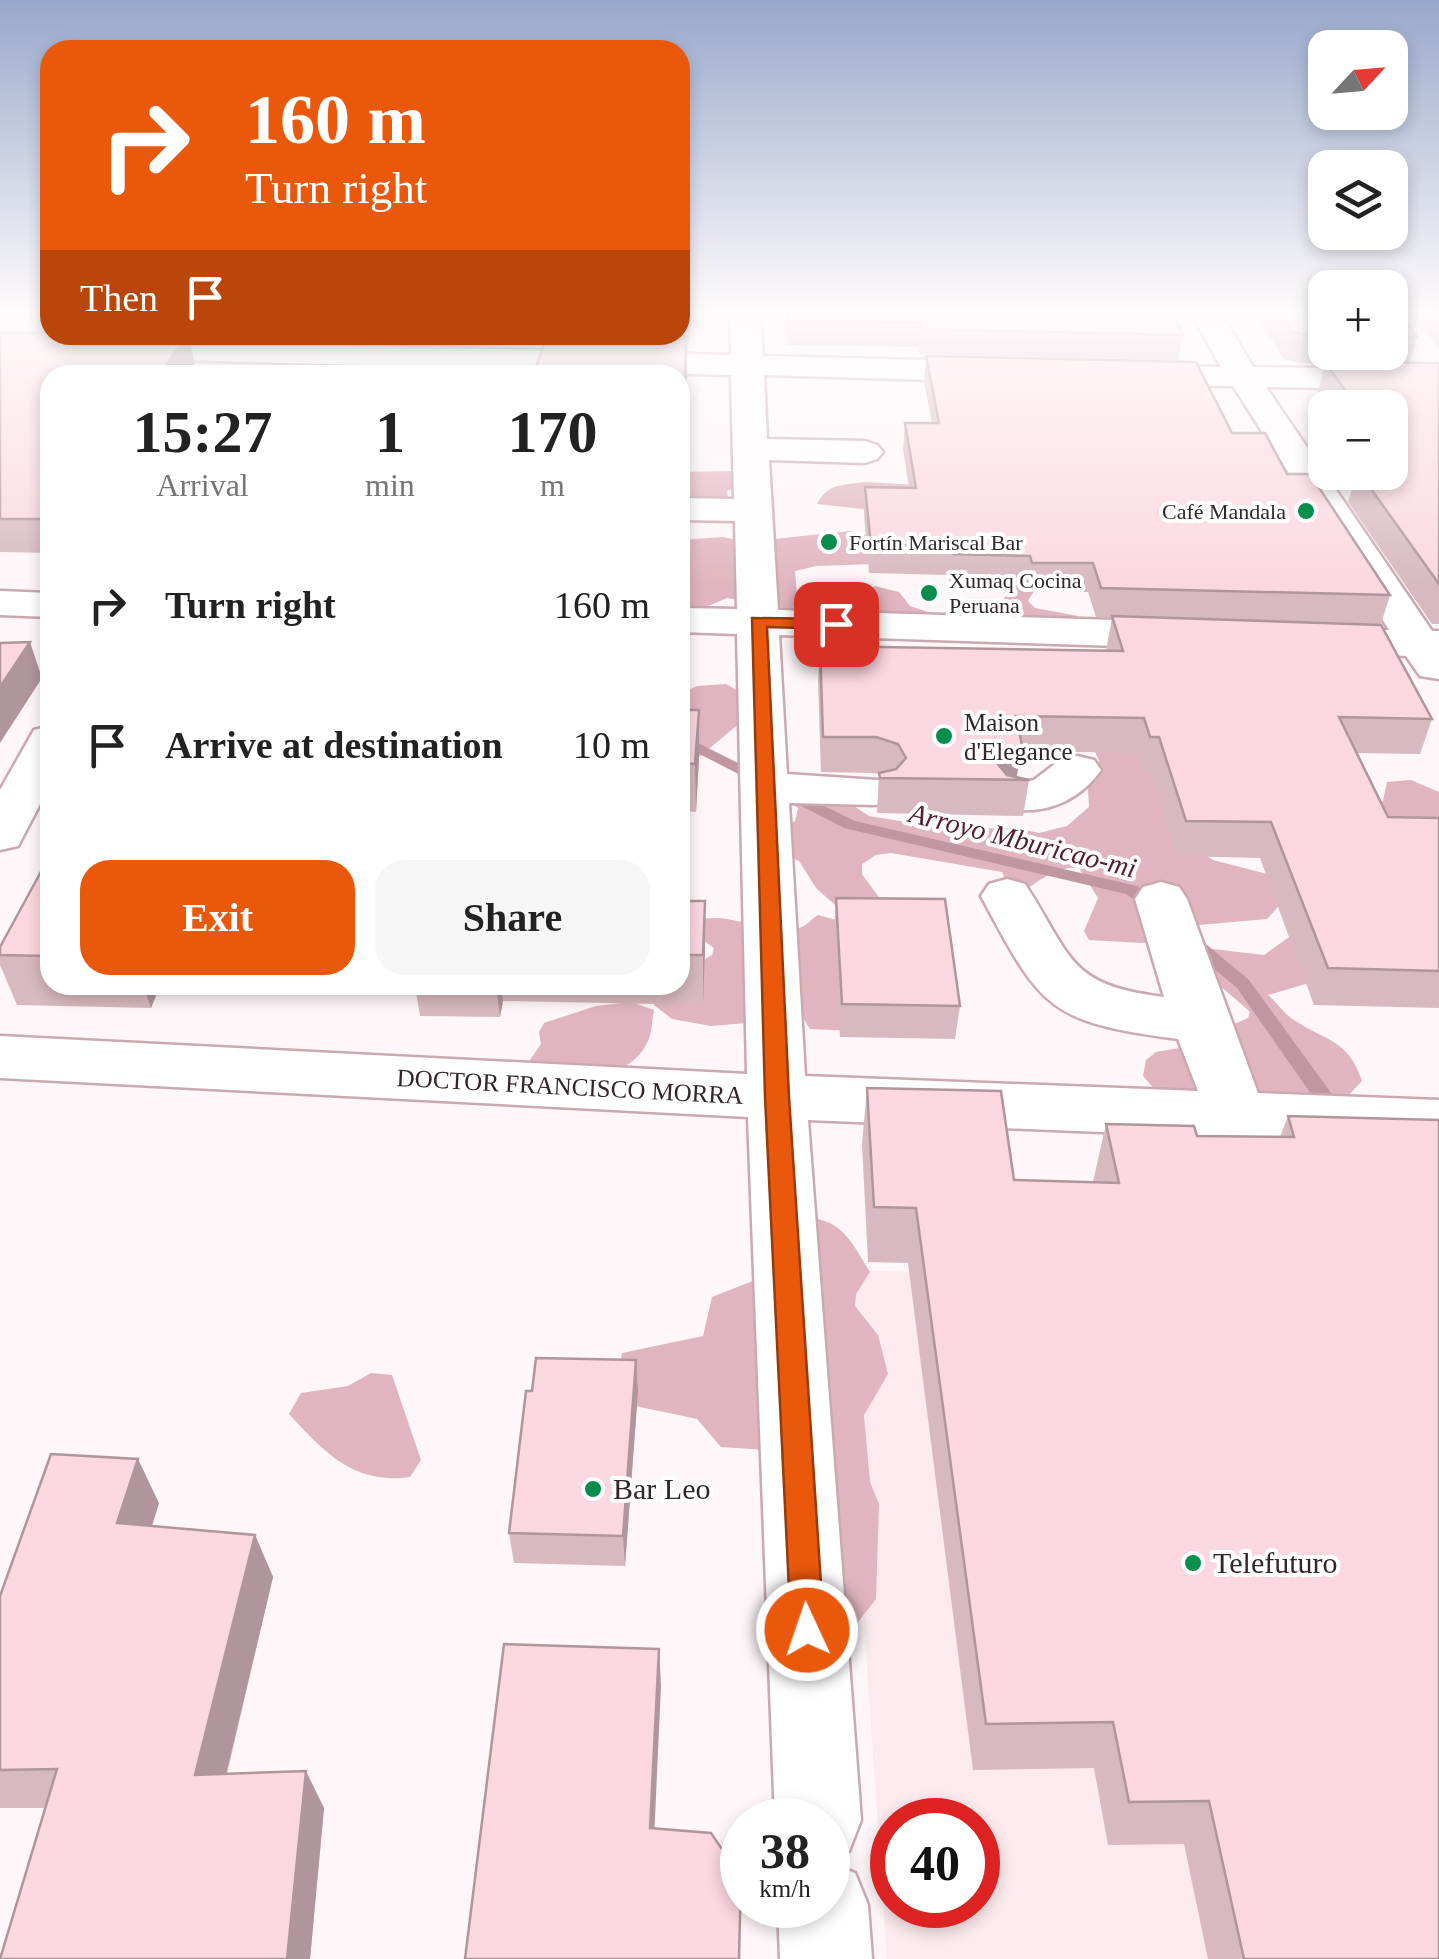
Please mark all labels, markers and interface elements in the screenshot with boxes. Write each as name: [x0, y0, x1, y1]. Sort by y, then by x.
north arrow: [1308, 30, 1408, 130]
map controls: [1308, 30, 1408, 490]
icon: right: [80, 80, 210, 210]
text: 160 m: [245, 81, 426, 158]
button: layers: [1308, 150, 1408, 250]
text: Turn right: [245, 163, 427, 213]
icon: arrive: [178, 270, 233, 325]
button: +: [1308, 270, 1408, 370]
text: Then: [80, 277, 158, 319]
button: −: [1308, 390, 1408, 490]
text: 15:27: [133, 399, 273, 465]
text: 1: [375, 399, 405, 465]
text: 170: [507, 399, 597, 465]
text: Arrival: [156, 467, 249, 503]
text: min: [365, 467, 415, 503]
text: m: [540, 467, 565, 503]
place label: Café Mandala: [1162, 499, 1286, 524]
marker: Café Mandala: [1295, 500, 1317, 522]
place label: Fortín Mariscal Bar: [849, 530, 1023, 555]
marker: Fortín Mariscal Bar: [818, 531, 840, 553]
place label: Xumaq Cocina Peruana: [949, 568, 1082, 618]
icon: right: [80, 578, 135, 633]
pin: [794, 582, 879, 667]
marker: Xumaq Cocina Peruana: [918, 582, 940, 604]
text: Turn right: [165, 584, 336, 626]
text: 160 m: [554, 584, 650, 626]
icon: arrive: [809, 597, 864, 652]
place label: Maison d'Elegance: [964, 709, 1073, 765]
icon: arrive: [80, 718, 135, 773]
text: Arrive at destination: [165, 724, 503, 766]
text: 10 m: [573, 724, 650, 766]
marker: Maison d'Elegance: [933, 725, 955, 747]
water label: Arroyo Mburicao-mi: [904, 797, 1140, 884]
button: Exit: [80, 860, 355, 975]
button: Share: [375, 860, 650, 975]
street label: DOCTOR FRANCISCO MORRA: [396, 1064, 744, 1109]
place label: Bar Leo: [613, 1472, 710, 1505]
marker: Bar Leo: [582, 1478, 604, 1500]
place label: Telefuturo: [1213, 1546, 1338, 1579]
marker: Telefuturo: [1182, 1552, 1204, 1574]
position arrow: [755, 1578, 859, 1682]
speed limit sign: 40: [870, 1798, 1000, 1928]
text: 38: [760, 1823, 810, 1879]
text: km/h: [759, 1875, 811, 1902]

